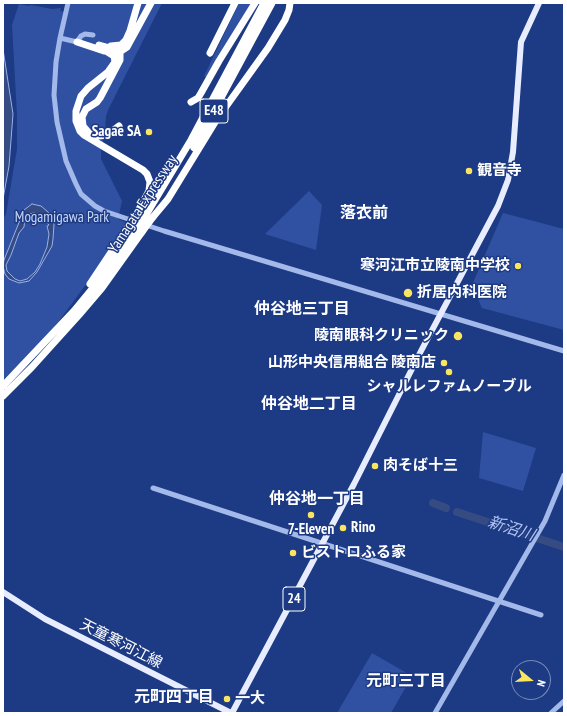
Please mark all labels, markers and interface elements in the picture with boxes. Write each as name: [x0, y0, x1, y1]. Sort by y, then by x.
road number: E48: [200, 99, 228, 123]
place label: Sagae SA: [92, 123, 141, 141]
marker: Sagae SA: [144, 127, 154, 137]
street label: Yamagata Expressway: [105, 151, 181, 257]
place label: 観音寺: [477, 162, 522, 180]
marker: 観音寺: [464, 166, 474, 176]
district label: 落衣前: [340, 203, 388, 223]
park label: Mogamigawa Park: [15, 209, 109, 227]
place label: 寒河江市立陵南中学校: [360, 257, 510, 275]
marker: 寒河江市立陵南中学校: [513, 261, 523, 271]
place label: 折居内科医院: [417, 284, 507, 302]
marker: 折居内科医院: [402, 287, 414, 299]
district label: 仲谷地三丁目: [254, 299, 350, 319]
place label: 陵南眼科クリニック: [314, 327, 449, 345]
marker: 陵南眼科クリニック: [452, 330, 464, 342]
place label: 山形中央信用組合 陵南店: [268, 354, 436, 372]
marker: 山形中央信用組合 陵南店: [439, 358, 449, 368]
marker: シャルレファムノーブル: [444, 367, 454, 377]
place label: シャルレファムノーブル: [367, 378, 531, 396]
district label: 仲谷地二丁目: [261, 394, 357, 414]
place label: 肉そば十三: [383, 457, 458, 475]
marker: 肉そば十三: [370, 461, 380, 471]
district label: 仲谷地一丁目: [269, 489, 365, 509]
marker: 7-Eleven: [306, 510, 316, 520]
water label: 新沼川: [485, 512, 537, 546]
place label: Rino: [351, 519, 375, 537]
place label: 7-Eleven: [288, 521, 334, 539]
marker: Rino: [338, 523, 348, 533]
place label: ビストロふる家: [301, 544, 406, 562]
marker: ビストロふる家: [288, 548, 298, 558]
road number: 24: [283, 587, 305, 611]
street label: 天童寒河江線: [77, 616, 165, 672]
north arrow: [511, 660, 551, 700]
district label: 元町三丁目: [366, 671, 446, 691]
text: N: [534, 678, 549, 688]
district label: 元町四丁目: [134, 687, 214, 707]
place label: 一大: [235, 690, 265, 708]
marker: 一大: [222, 694, 232, 704]

